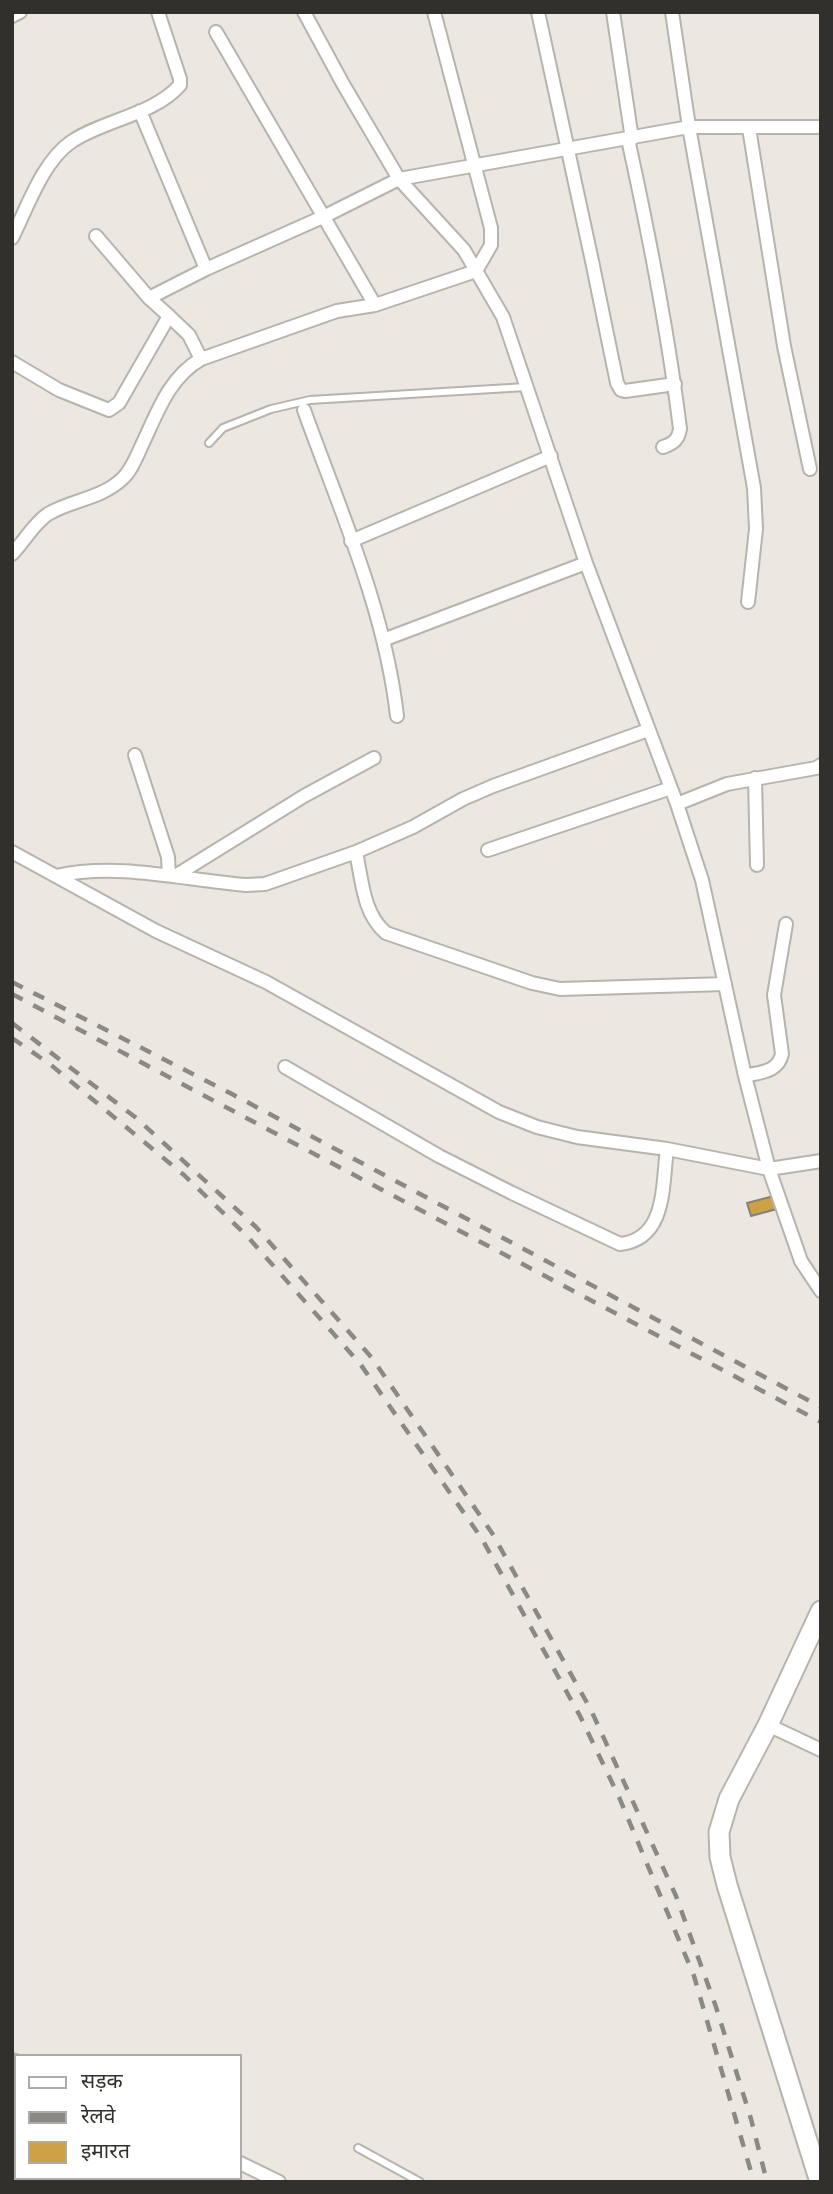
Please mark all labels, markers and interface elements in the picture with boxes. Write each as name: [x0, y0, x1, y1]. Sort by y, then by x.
legend: [14, 2054, 242, 2180]
text: सड़क: [81, 2069, 123, 2096]
text: रेलवे: [81, 2104, 116, 2131]
text: इमारत: [81, 2139, 130, 2166]

